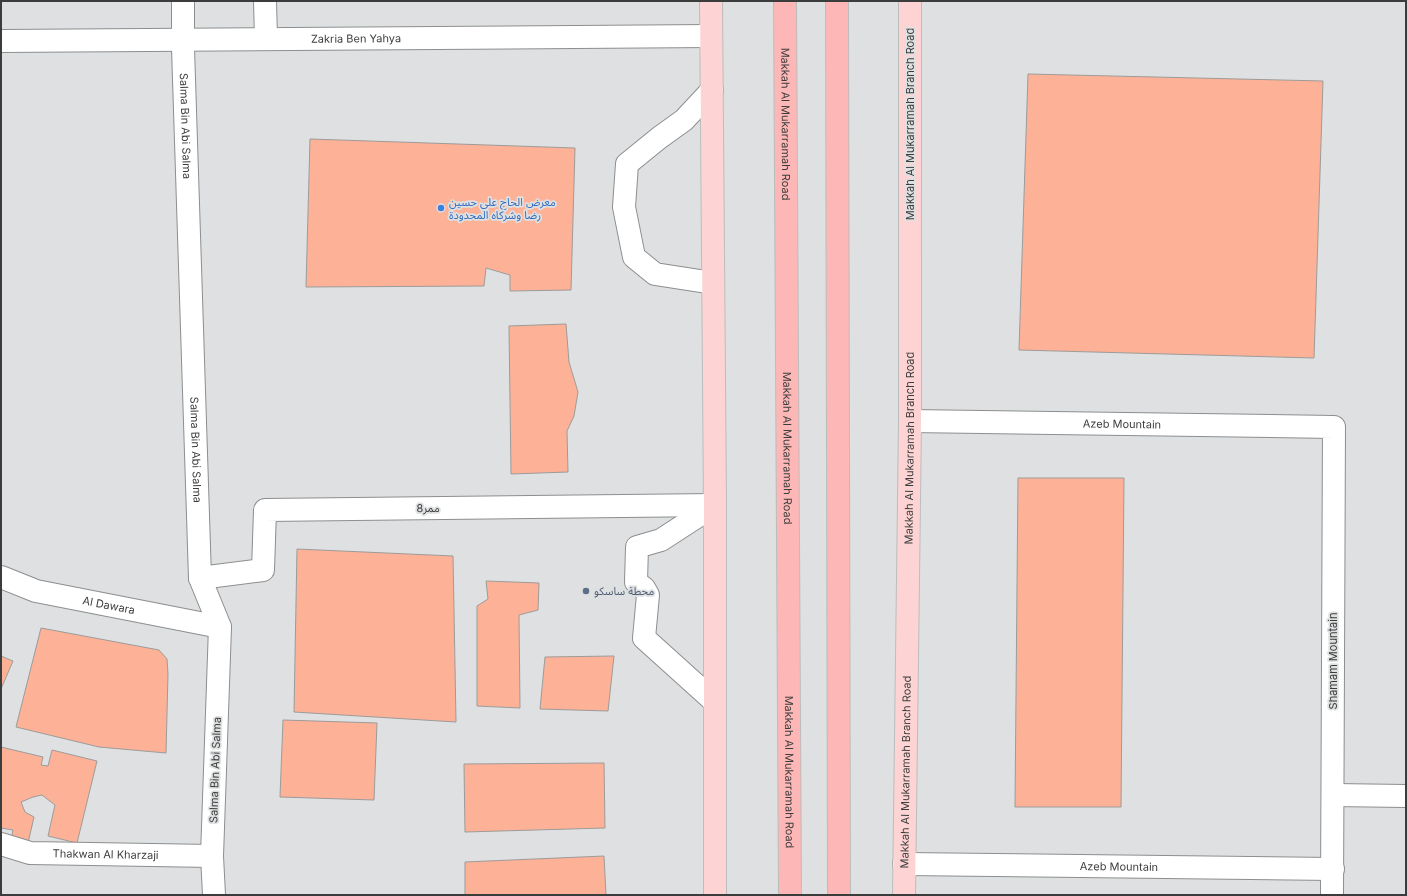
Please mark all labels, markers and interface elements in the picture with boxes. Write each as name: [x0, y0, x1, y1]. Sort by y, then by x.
street label: Makkah Al Mukarramah Branch Road: [903, 28, 917, 220]
street label: Zakria Ben Yahya: [311, 31, 401, 46]
street label: Makkah Al Mukarramah Road: [778, 48, 793, 200]
street label: Salma Bin Abi Salma: [177, 73, 194, 179]
place label: معرض الحاج علي حسين رضا وشركاه المحدودة: [449, 195, 556, 222]
marker: معرض الحاج علي حسين رضا وشركاه المحدودة: [436, 203, 446, 213]
street label: Makkah Al Mukarramah Branch Road: [901, 352, 917, 544]
street label: Makkah Al Mukarramah Road: [780, 372, 795, 524]
street label: Salma Bin Abi Salma: [187, 397, 205, 503]
street label: Azeb Mountain: [1083, 416, 1161, 432]
street label: ممر8: [416, 501, 440, 515]
place label: محطة ساسكو: [594, 584, 654, 598]
marker: محطة ساسكو: [581, 586, 591, 596]
street label: Al Dawara: [82, 593, 136, 617]
street label: Shamam Mountain: [1326, 613, 1340, 709]
street label: Makkah Al Mukarramah Branch Road: [897, 676, 914, 868]
street label: Makkah Al Mukarramah Road: [782, 696, 797, 848]
street label: Salma Bin Abi Salma: [206, 717, 224, 823]
street label: Thakwan Al Kharzaji: [53, 846, 159, 862]
street label: Azeb Mountain: [1080, 859, 1158, 874]

